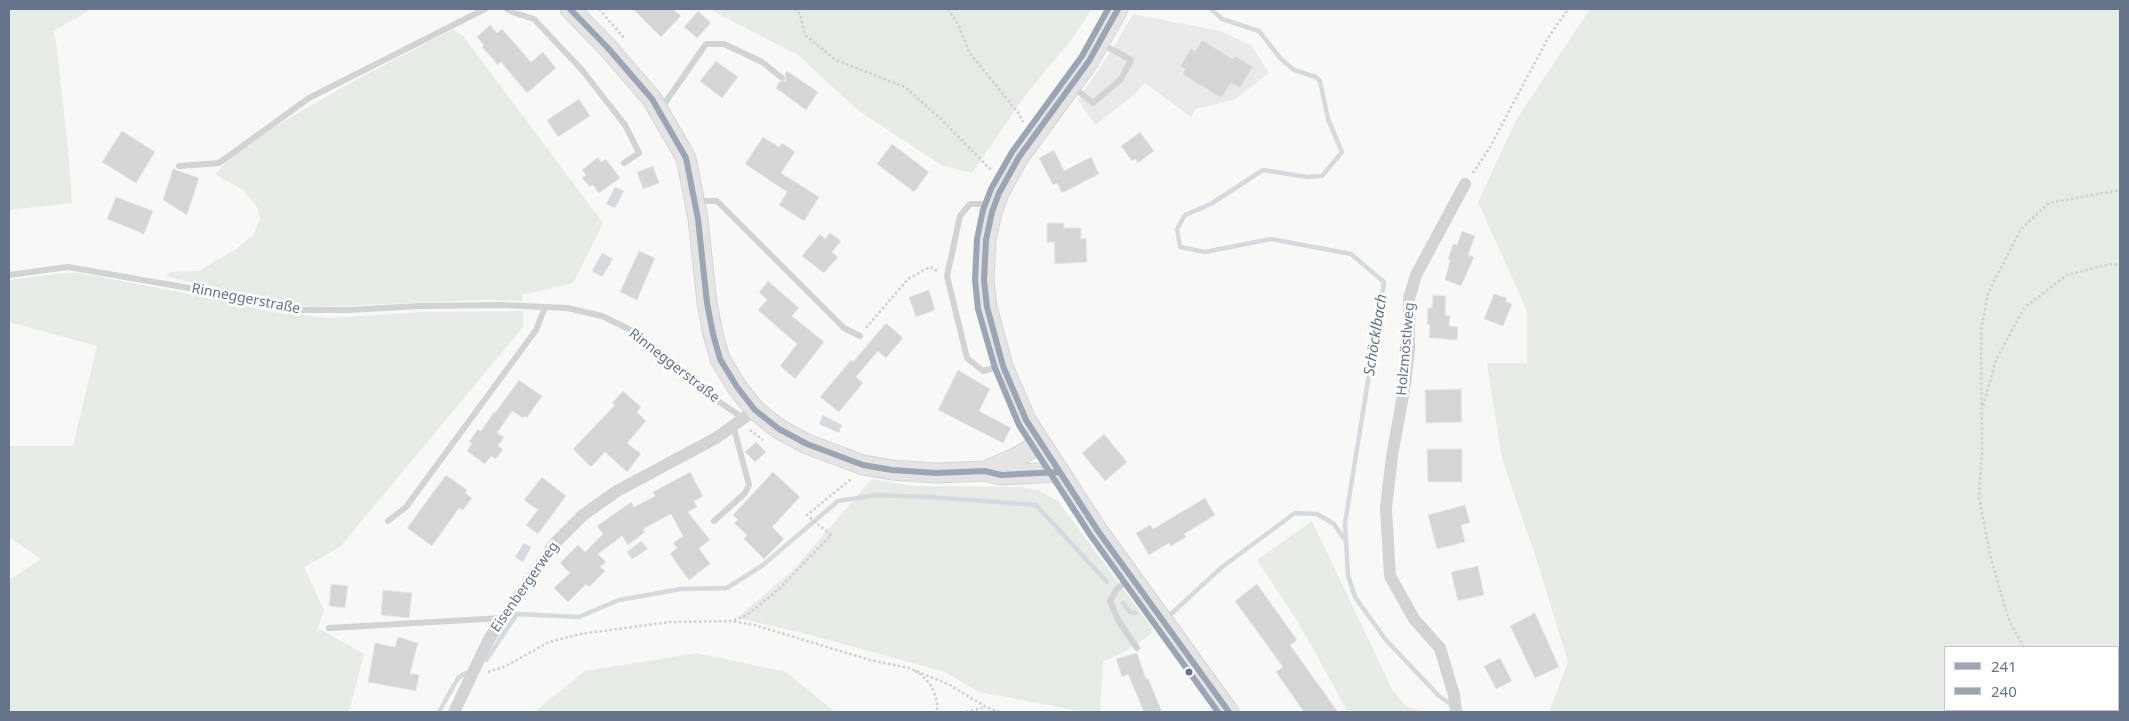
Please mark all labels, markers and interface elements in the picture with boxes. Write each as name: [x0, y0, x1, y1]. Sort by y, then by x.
street label: Rinneggerstraße: [190, 280, 302, 318]
water label: Schöcklbach: [1361, 293, 1391, 377]
street label: Holzmöstlweg: [1394, 302, 1418, 396]
street label: Rinneggerstraße: [625, 325, 723, 407]
street label: Eisenbergerweg: [488, 539, 562, 635]
legend: [1944, 646, 2119, 711]
text: 241: [1991, 656, 2017, 676]
unlabelled marker: [1184, 667, 1194, 677]
text: 240: [1991, 681, 2017, 701]

